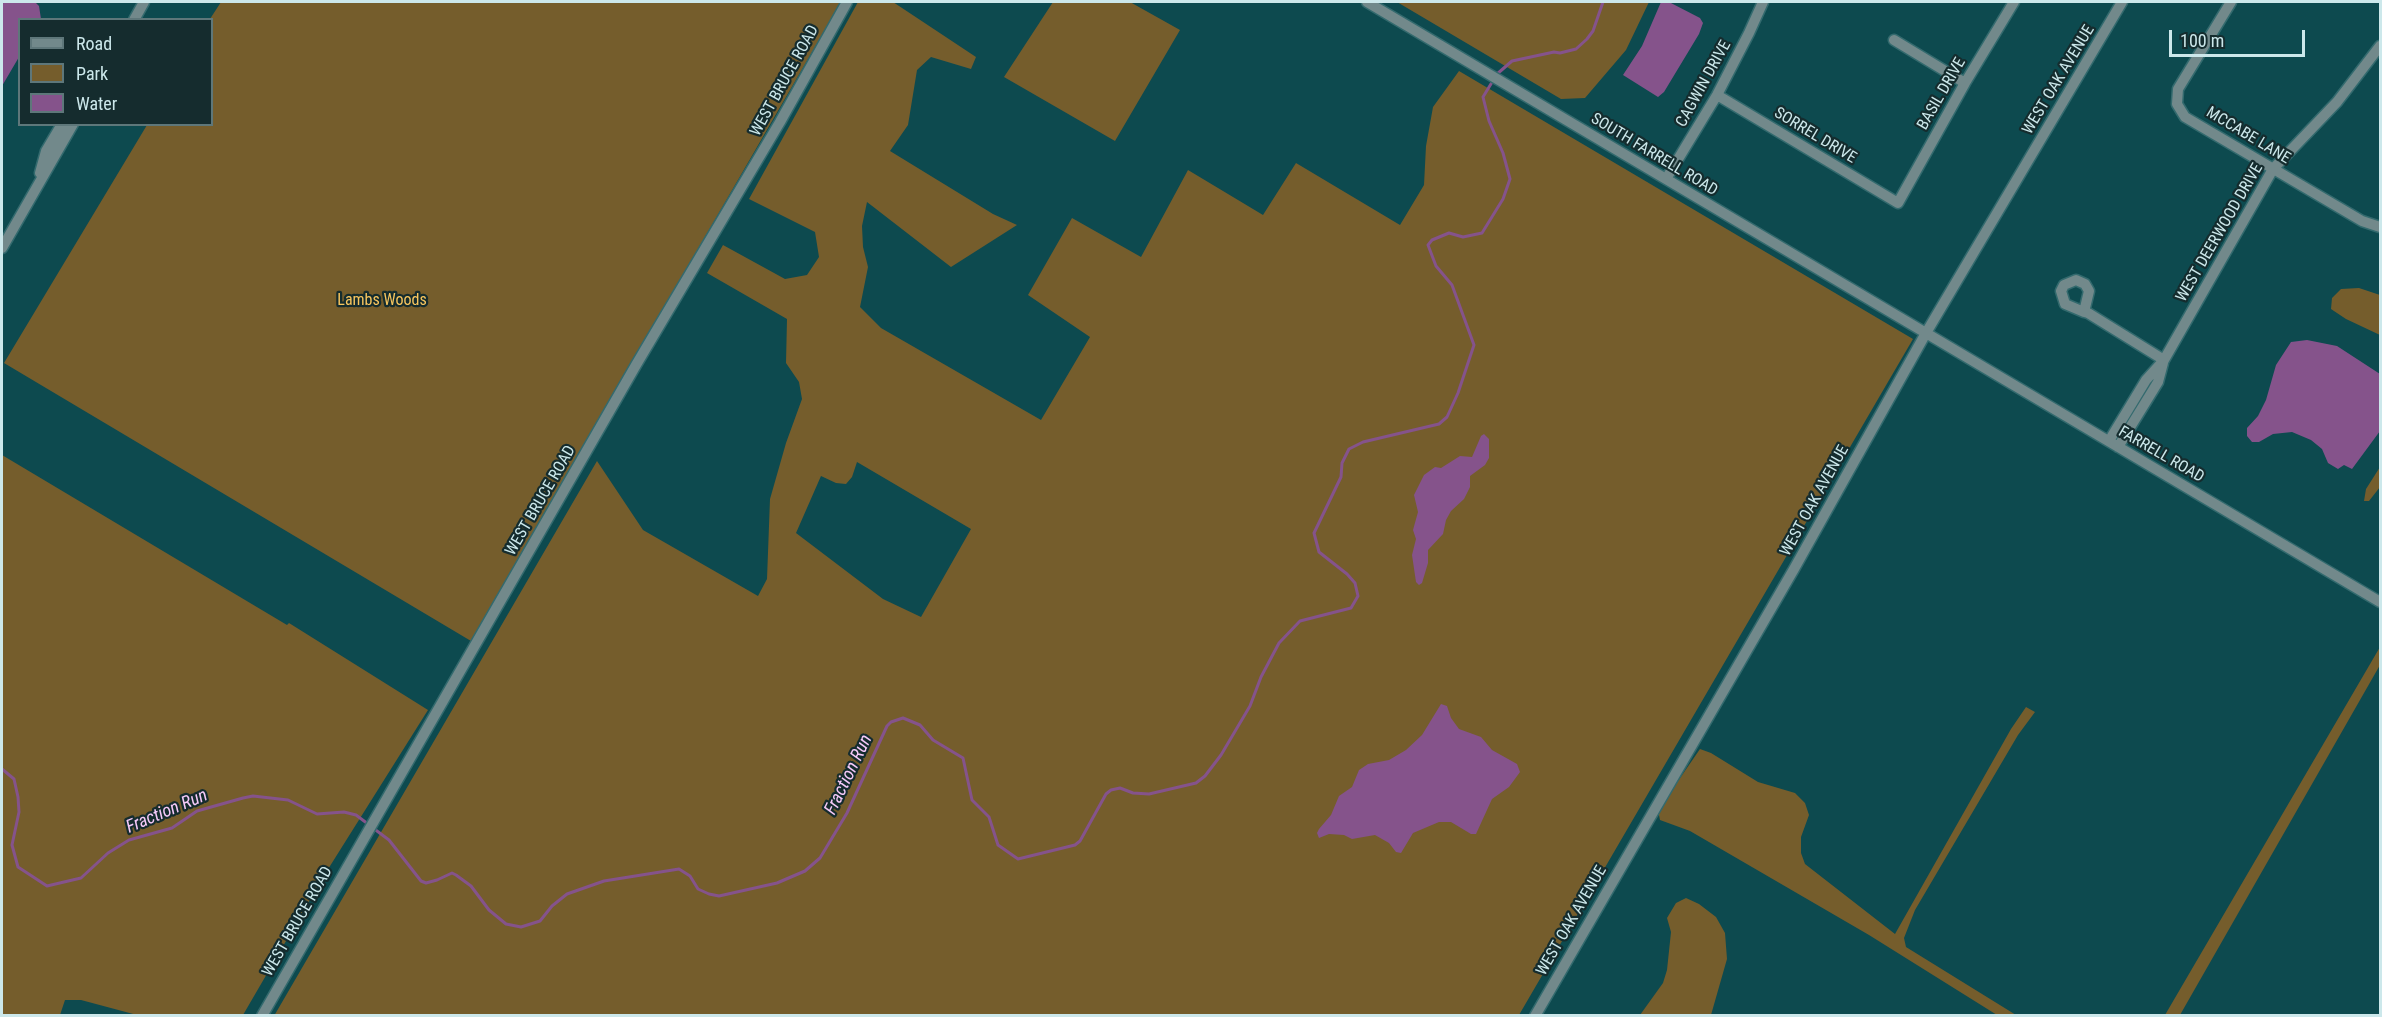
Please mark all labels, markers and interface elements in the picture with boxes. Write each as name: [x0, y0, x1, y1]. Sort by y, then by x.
legend: [18, 18, 213, 126]
scale bar: [2172, 18, 2308, 56]
street label: WEST BRUCE ROAD: [747, 22, 823, 140]
street label: WEST OAK AVENUE: [2019, 22, 2099, 138]
text: 100 m: [2180, 30, 2224, 51]
text: Road: [76, 33, 112, 54]
street label: CAGWIN DRIVE: [1672, 37, 1736, 131]
street label: BASIL DRIVE: [1914, 55, 1970, 133]
text: Park: [76, 63, 108, 84]
text: Water: [76, 93, 117, 114]
street label: MCCABE LANE: [2202, 103, 2294, 169]
street label: SORREL DRIVE: [1770, 104, 1860, 168]
street label: SOUTH FARRELL ROAD: [1587, 110, 1721, 200]
street label: WEST DEERWOOD DRIVE: [2173, 160, 2267, 306]
park label: Lambs Woods: [337, 291, 427, 311]
street label: FARRELL ROAD: [2115, 423, 2207, 487]
street label: WEST OAK AVENUE: [1777, 442, 1853, 560]
street label: WEST BRUCE ROAD: [502, 443, 580, 559]
water label: Fraction Run: [820, 732, 878, 818]
water label: Fraction Run: [123, 785, 211, 839]
street label: WEST OAK AVENUE: [1533, 863, 1611, 979]
street label: WEST BRUCE ROAD: [259, 864, 337, 980]

